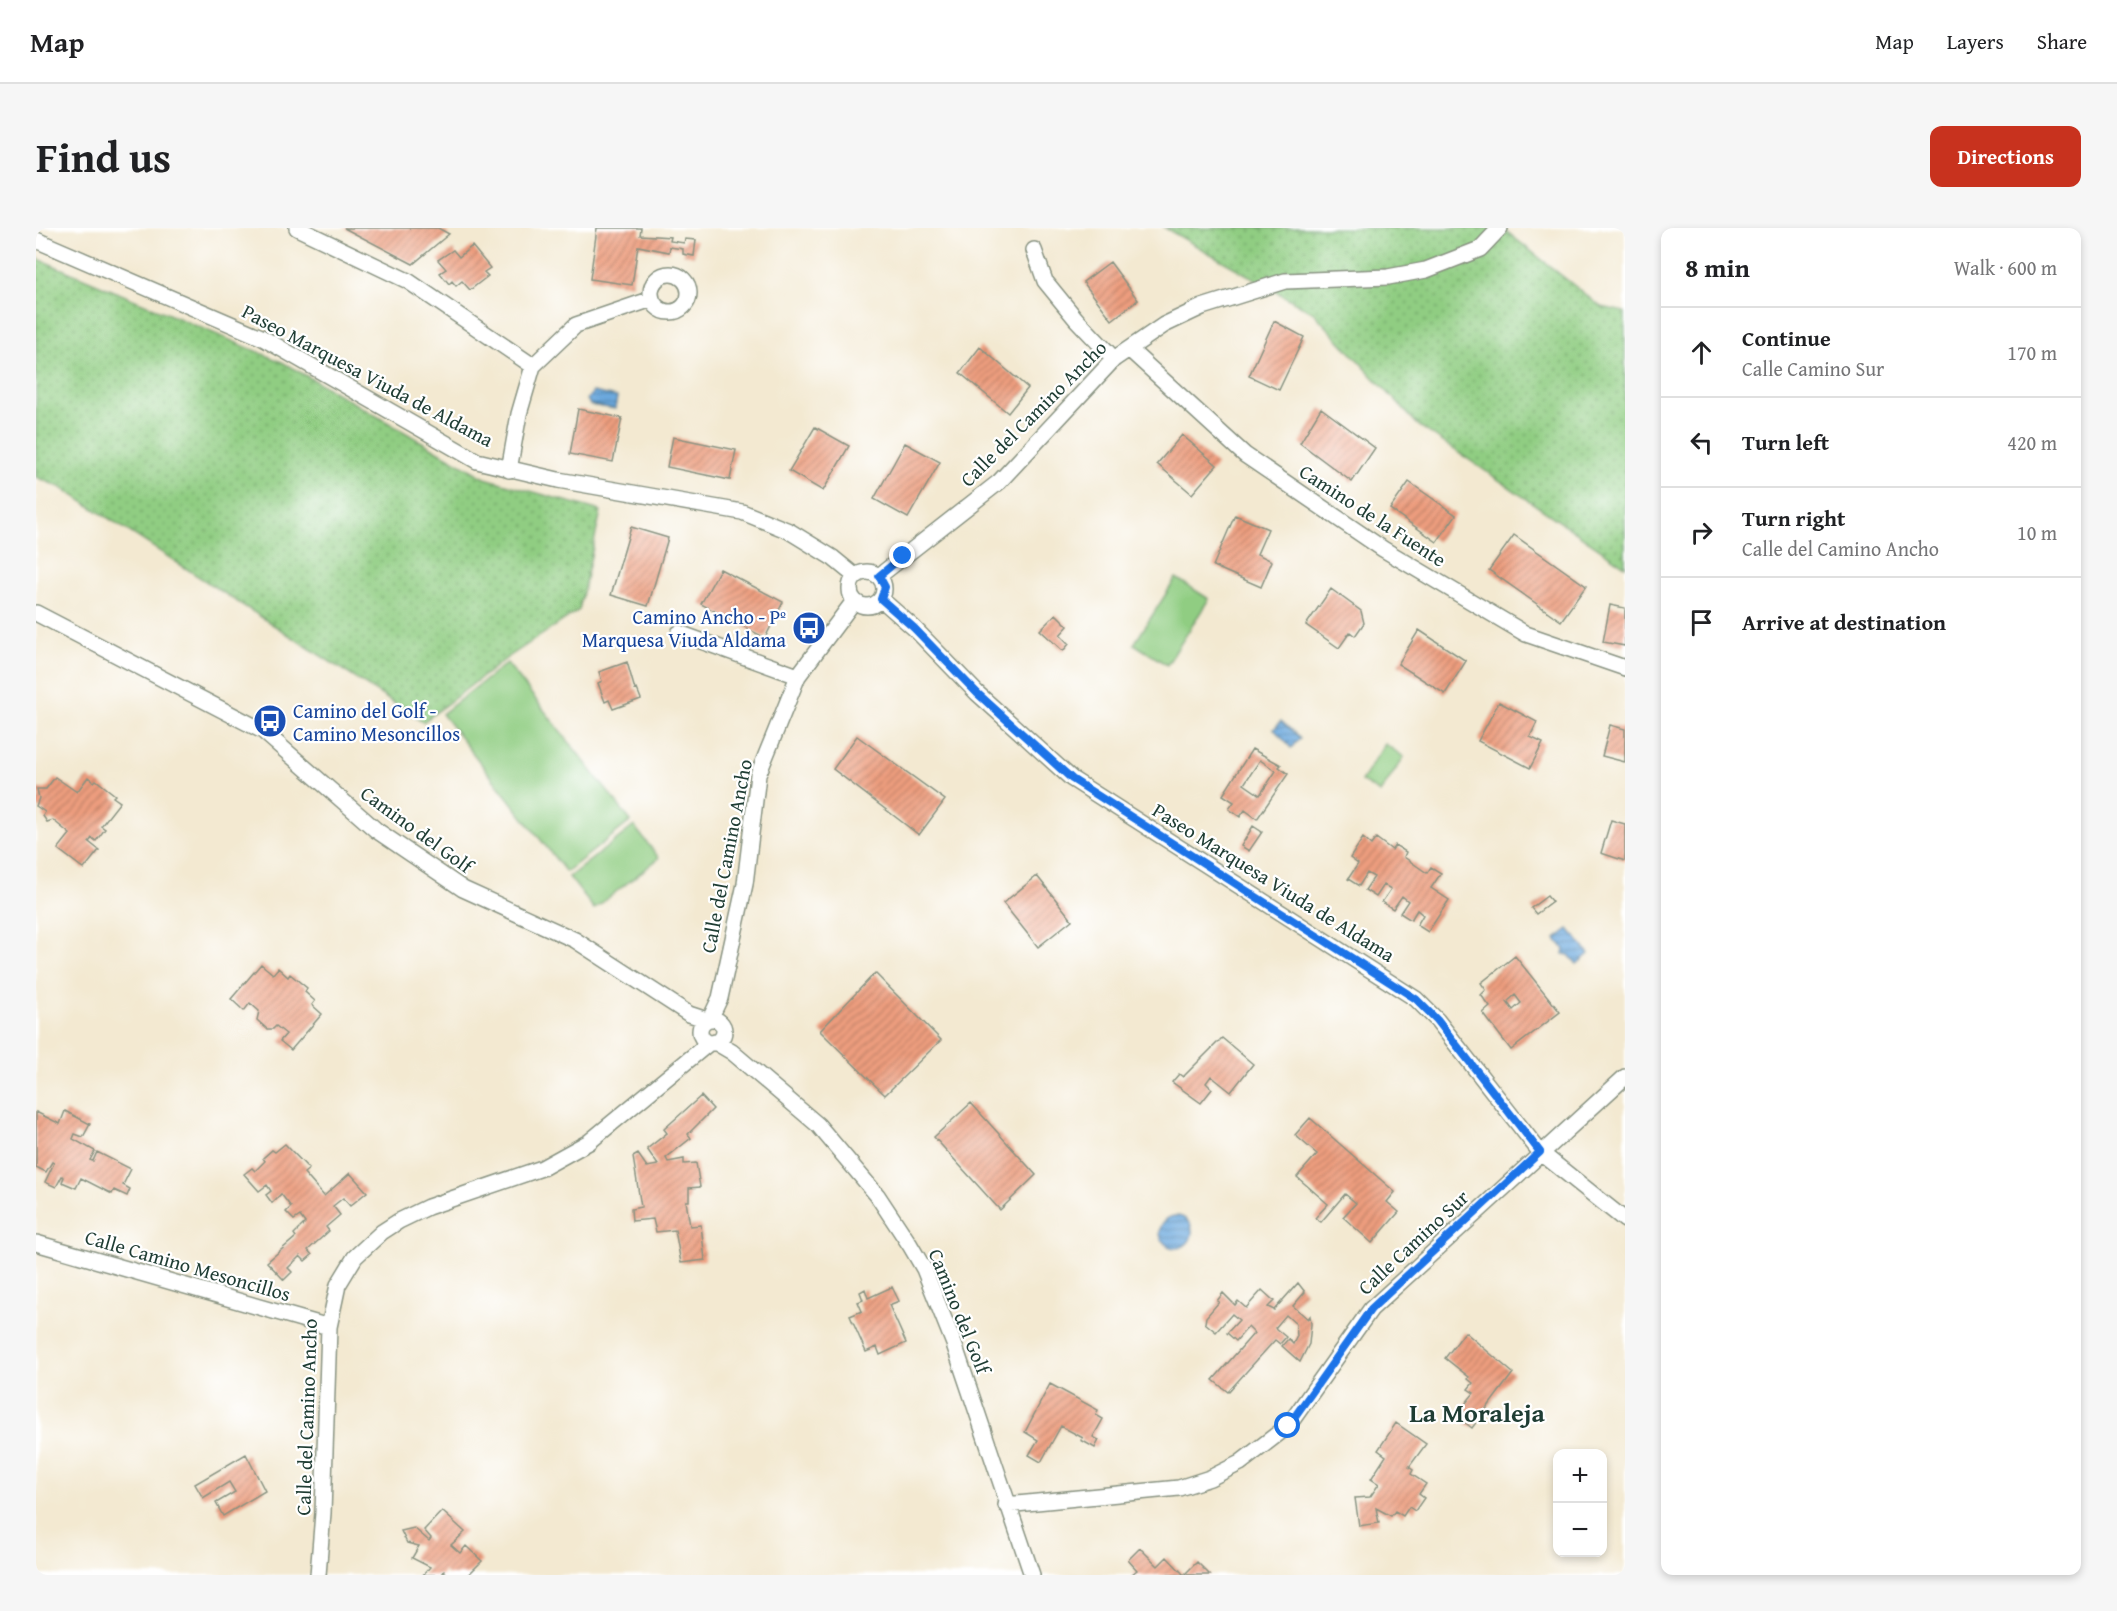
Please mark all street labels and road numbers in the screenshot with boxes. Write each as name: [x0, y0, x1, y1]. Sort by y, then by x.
street label: Paseo Marquesa Viuda de Aldama: [237, 296, 499, 454]
street label: Calle del Camino Ancho: [953, 333, 1113, 493]
street label: Camino de la Fuente: [1294, 457, 1452, 573]
street label: Calle del Camino Ancho: [693, 757, 759, 955]
street label: Camino del Golf: [355, 778, 481, 881]
street label: Paseo Marquesa Viuda de Aldama: [1147, 795, 1401, 969]
street label: Calle Camino Sur: [1351, 1183, 1475, 1301]
street label: Calle Camino Mesoncillos: [82, 1222, 294, 1308]
street label: Camino del Golf: [922, 1244, 999, 1380]
street label: Calle del Camino Ancho: [288, 1318, 324, 1516]

